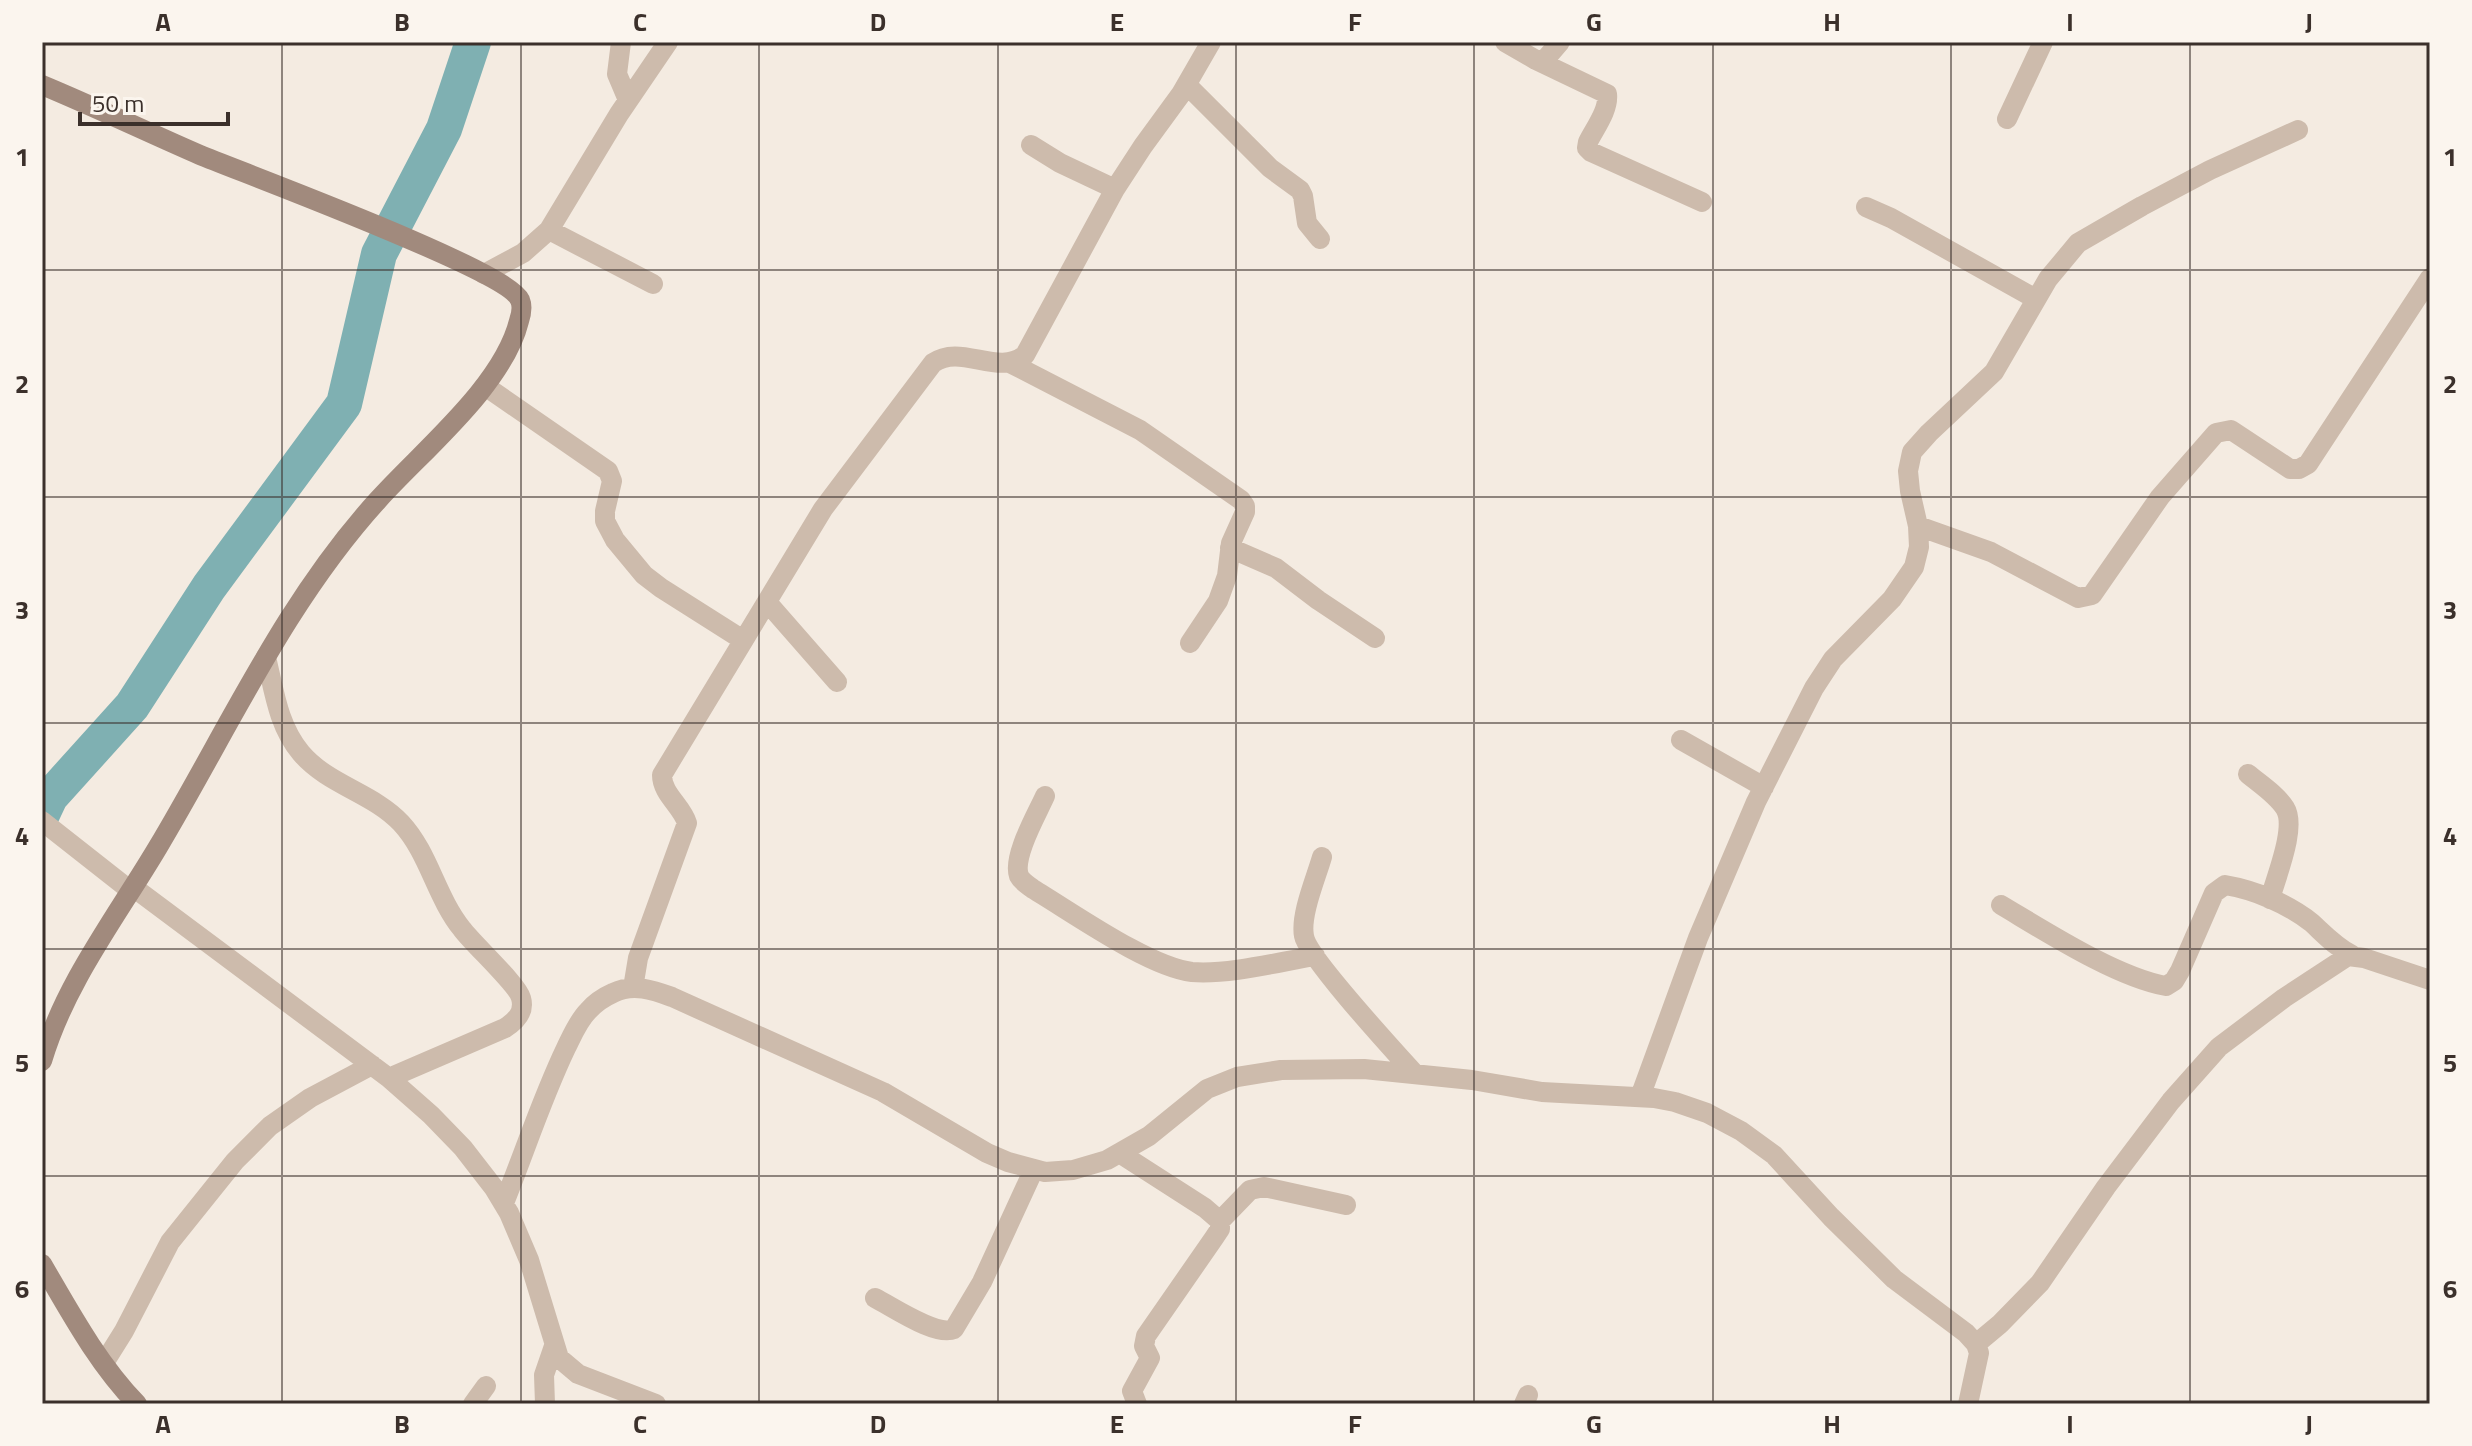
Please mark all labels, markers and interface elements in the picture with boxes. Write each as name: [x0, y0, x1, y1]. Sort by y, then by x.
text: A: [155, 2, 171, 41]
text: B: [394, 2, 410, 41]
text: C: [633, 2, 647, 41]
text: D: [870, 2, 886, 41]
text: E: [1110, 2, 1124, 41]
text: F: [1348, 2, 1362, 41]
text: G: [1586, 2, 1602, 41]
text: H: [1823, 2, 1841, 41]
text: I: [2066, 2, 2074, 41]
text: J: [2305, 2, 2313, 41]
scale bar: [80, 76, 228, 126]
text: 50 m: [92, 85, 144, 121]
text: 1: [15, 137, 29, 176]
text: 1: [2443, 137, 2457, 176]
text: 2: [15, 364, 29, 403]
text: 2: [2443, 364, 2457, 403]
text: 3: [15, 590, 29, 629]
text: 3: [2443, 590, 2457, 629]
text: 4: [15, 816, 29, 855]
text: 4: [2443, 816, 2457, 855]
text: 5: [15, 1043, 29, 1082]
text: 5: [2443, 1043, 2457, 1082]
text: 6: [15, 1269, 29, 1308]
text: 6: [2443, 1269, 2457, 1308]
text: A: [155, 1404, 171, 1443]
text: B: [394, 1404, 410, 1443]
text: C: [633, 1404, 647, 1443]
text: D: [870, 1404, 886, 1443]
text: E: [1110, 1404, 1124, 1443]
text: F: [1348, 1404, 1362, 1443]
text: G: [1586, 1404, 1602, 1443]
text: H: [1823, 1404, 1841, 1443]
text: I: [2066, 1404, 2074, 1443]
text: J: [2305, 1404, 2313, 1443]

